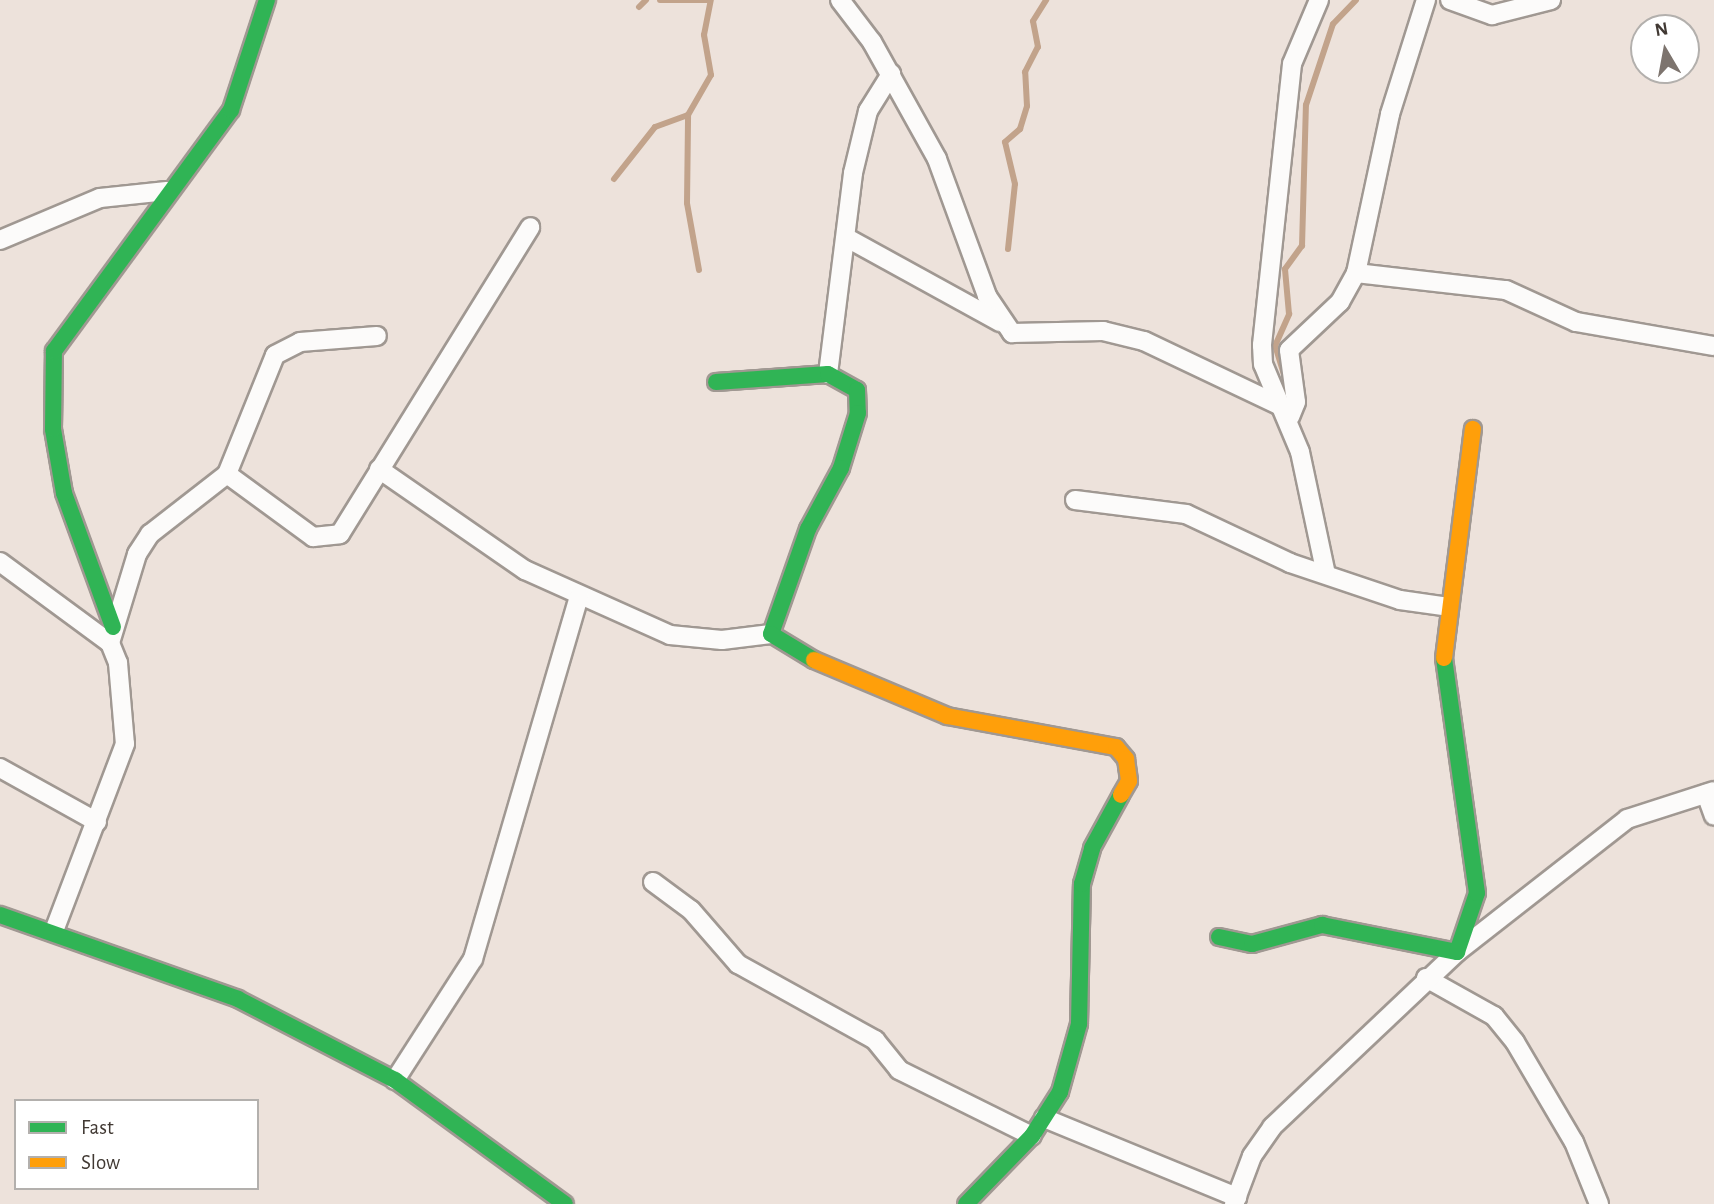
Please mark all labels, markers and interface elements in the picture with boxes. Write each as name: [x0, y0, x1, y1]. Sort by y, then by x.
north arrow: [1630, 14, 1700, 84]
text: N: [1653, 19, 1670, 40]
legend: [14, 1099, 259, 1190]
text: Fast: [81, 1117, 114, 1138]
text: Slow: [81, 1152, 120, 1173]

